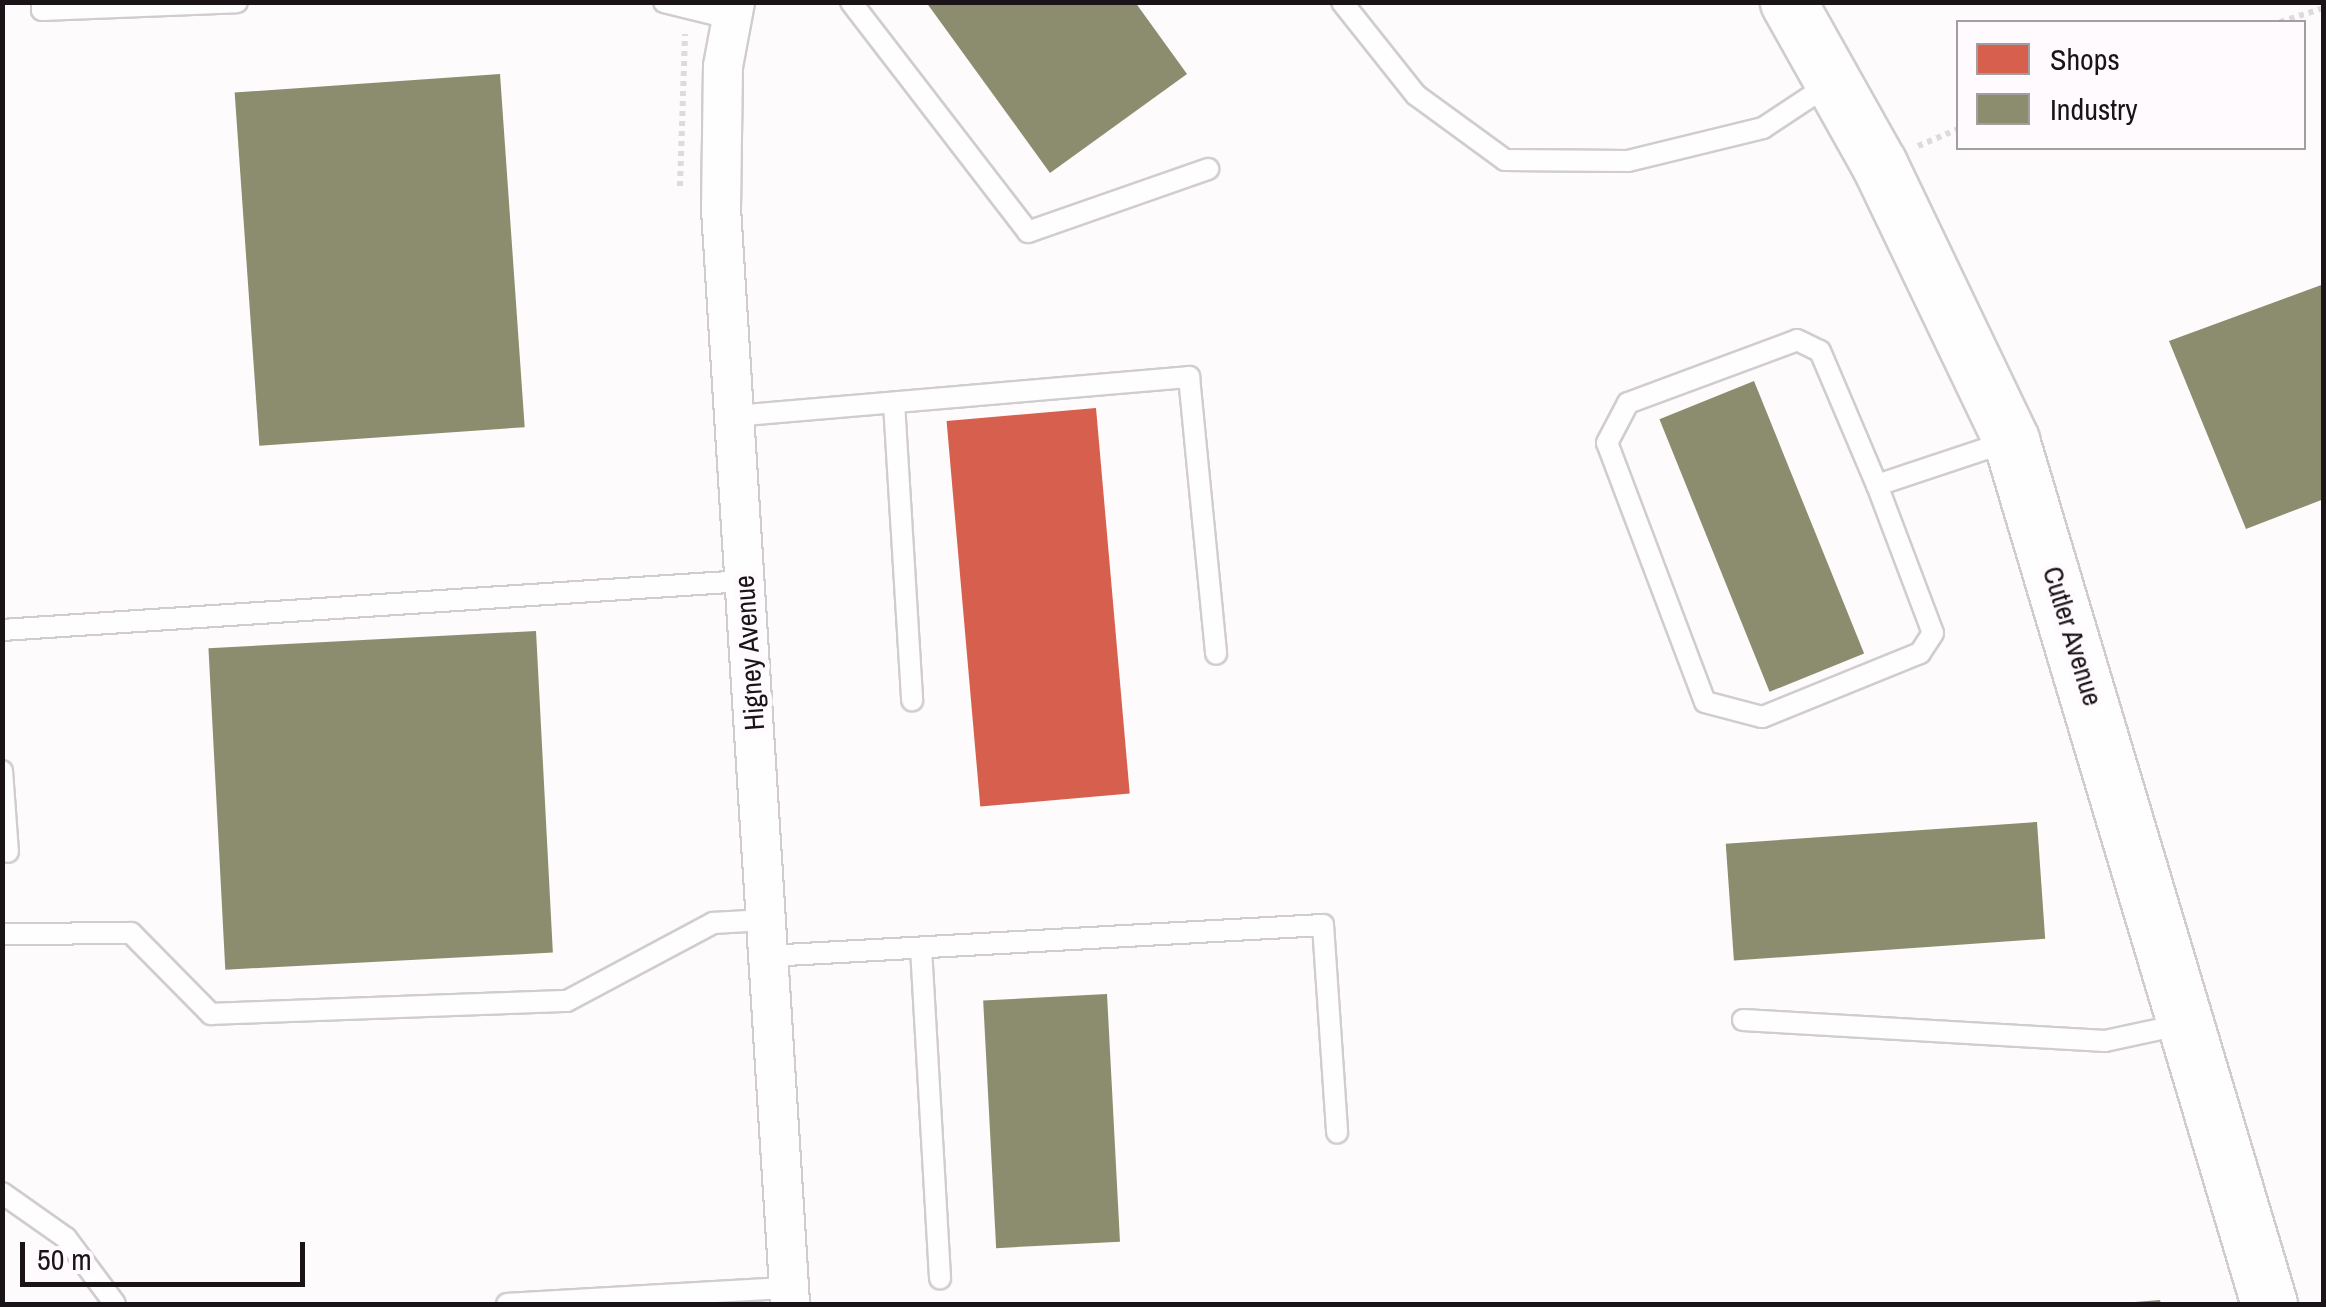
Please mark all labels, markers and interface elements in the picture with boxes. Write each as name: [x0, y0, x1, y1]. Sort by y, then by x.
legend: [1956, 20, 2306, 150]
text: Shops: [2050, 39, 2120, 79]
text: Industry: [2050, 89, 2138, 129]
street label: Cutler Avenue: [2036, 562, 2110, 710]
street label: Higney Avenue: [727, 574, 771, 732]
scale bar: [25, 1222, 310, 1284]
text: 50 m: [37, 1239, 92, 1279]

